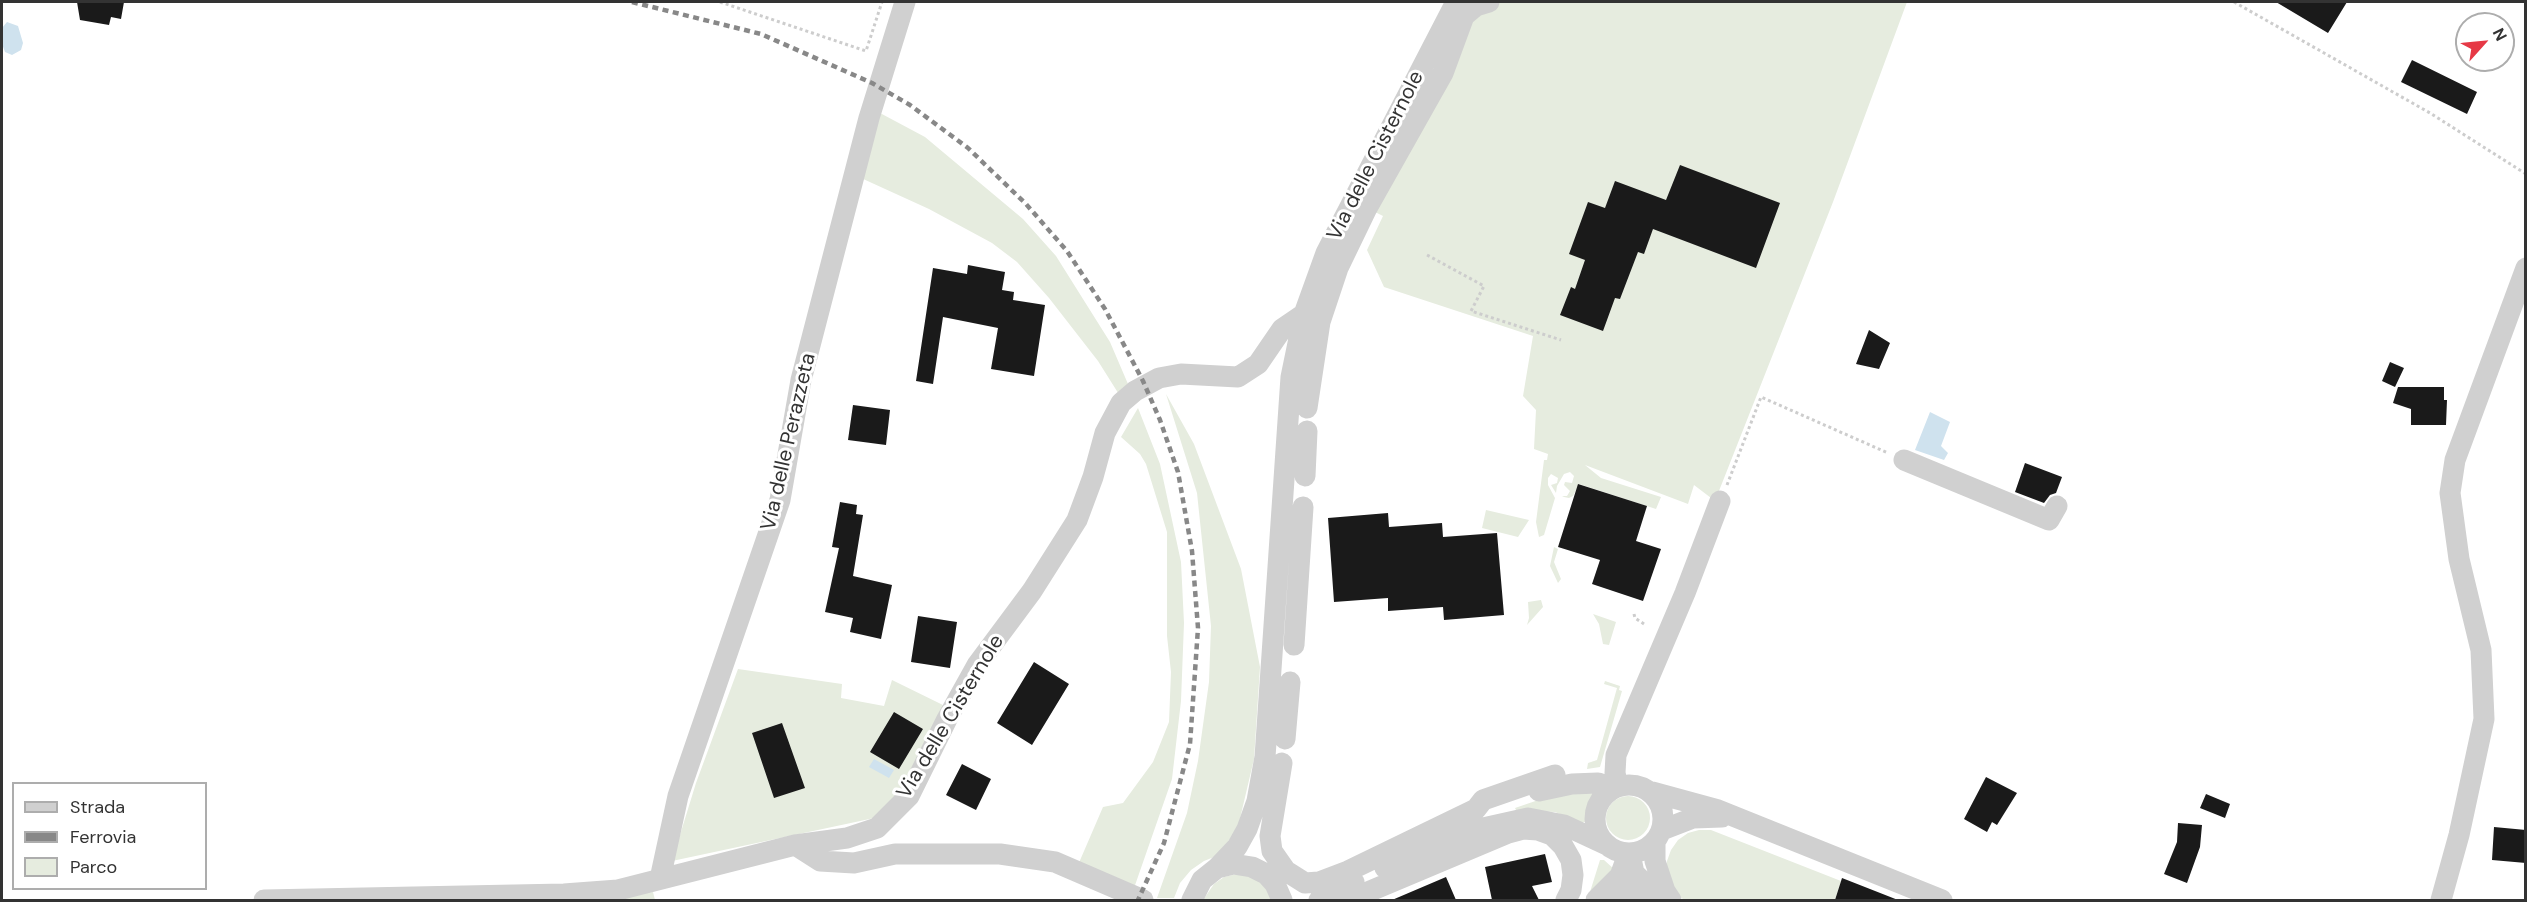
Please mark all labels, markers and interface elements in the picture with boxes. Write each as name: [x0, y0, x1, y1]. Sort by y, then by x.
north arrow: [2455, 12, 2515, 72]
text: N: [2488, 25, 2512, 44]
street label: Via delle Cisternole: [1322, 67, 1430, 245]
street label: Via delle Perazzeta: [756, 351, 822, 533]
street label: Via delle Cisternole: [892, 630, 1010, 804]
legend: [12, 782, 207, 890]
text: Strada: [70, 795, 125, 819]
text: Ferrovia: [70, 825, 136, 849]
text: Parco: [70, 855, 117, 879]

